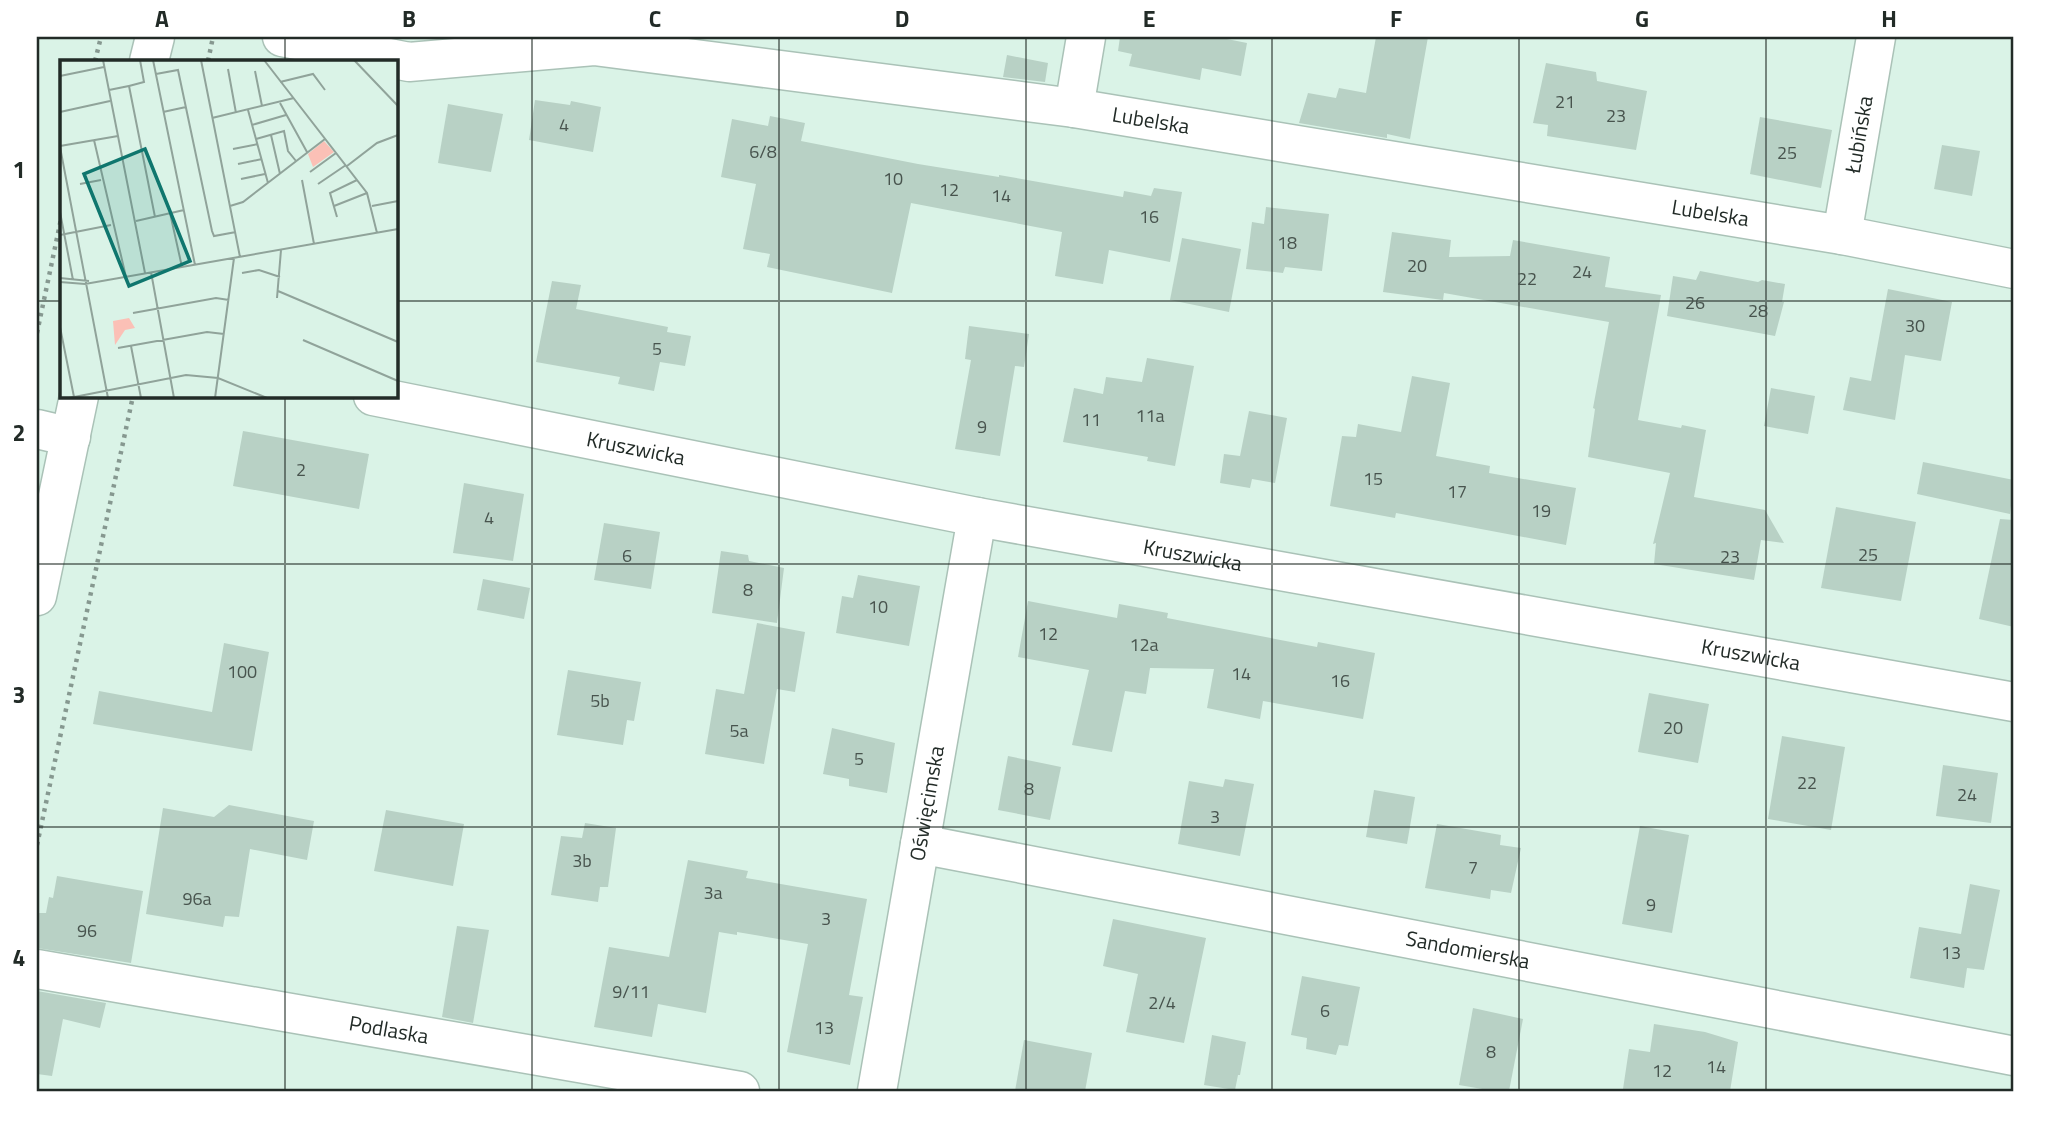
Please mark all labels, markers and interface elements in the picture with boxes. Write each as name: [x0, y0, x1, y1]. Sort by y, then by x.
text: A: [155, 1, 169, 36]
text: B: [402, 1, 416, 36]
text: C: [649, 1, 661, 36]
text: D: [895, 1, 909, 36]
text: E: [1143, 1, 1155, 36]
text: F: [1390, 1, 1402, 36]
text: G: [1635, 1, 1649, 36]
text: H: [1881, 1, 1897, 36]
inset map: [60, 60, 397, 397]
house number: 21: [1555, 88, 1575, 115]
street label: Łubińska: [1836, 92, 1881, 177]
street label: Lubelska: [1110, 98, 1193, 142]
house number: 23: [1606, 102, 1626, 129]
house number: 4: [559, 111, 569, 138]
house number: 6/8: [749, 138, 777, 165]
house number: 25: [1777, 139, 1797, 166]
text: 1: [13, 152, 25, 187]
house number: 10: [883, 165, 903, 192]
house number: 12: [939, 176, 959, 203]
house number: 14: [991, 182, 1011, 209]
street label: Lubelska: [1669, 190, 1752, 234]
house number: 16: [1139, 203, 1159, 230]
house number: 18: [1277, 229, 1297, 256]
house number: 20: [1407, 252, 1427, 279]
house number: 24: [1572, 258, 1592, 285]
house number: 22: [1517, 265, 1537, 292]
house number: 26: [1685, 289, 1705, 316]
house number: 28: [1748, 297, 1768, 324]
house number: 30: [1905, 312, 1925, 339]
house number: 5: [652, 335, 662, 362]
house number: 11a: [1135, 402, 1165, 429]
house number: 11: [1081, 406, 1101, 433]
house number: 9: [977, 413, 987, 440]
text: 2: [13, 415, 25, 450]
street label: Kruszwicka: [584, 422, 689, 473]
house number: 2: [296, 456, 306, 483]
house number: 15: [1363, 465, 1383, 492]
house number: 17: [1447, 478, 1467, 505]
house number: 19: [1531, 497, 1551, 524]
house number: 4: [484, 504, 494, 531]
street label: Kruszwicka: [1141, 530, 1245, 579]
house number: 25: [1858, 541, 1878, 568]
house number: 6: [622, 542, 632, 569]
house number: 23: [1720, 543, 1740, 570]
house number: 8: [743, 576, 753, 603]
house number: 10: [868, 593, 888, 620]
house number: 12: [1038, 620, 1058, 647]
street label: Kruszwicka: [1699, 630, 1803, 679]
house number: 12a: [1129, 631, 1159, 658]
house number: 100: [227, 658, 257, 685]
house number: 14: [1231, 660, 1251, 687]
house number: 16: [1330, 667, 1350, 694]
text: 3: [13, 677, 25, 712]
house number: 5b: [590, 687, 610, 714]
house number: 20: [1663, 714, 1683, 741]
house number: 5a: [729, 717, 749, 744]
street label: Oświęcimska: [900, 743, 952, 863]
house number: 5: [854, 745, 864, 772]
house number: 22: [1797, 769, 1817, 796]
house number: 8: [1024, 775, 1034, 802]
house number: 24: [1957, 781, 1977, 808]
house number: 3: [1210, 803, 1220, 830]
house number: 3b: [572, 847, 592, 874]
house number: 7: [1468, 854, 1478, 881]
house number: 3a: [703, 879, 723, 906]
house number: 96a: [182, 885, 212, 912]
house number: 9: [1646, 891, 1656, 918]
house number: 3: [821, 905, 831, 932]
house number: 96: [77, 917, 97, 944]
street label: Sandomierska: [1403, 922, 1533, 977]
house number: 13: [1941, 939, 1961, 966]
text: 4: [13, 940, 25, 975]
house number: 9/11: [612, 978, 650, 1005]
house number: 2/4: [1148, 989, 1176, 1016]
house number: 6: [1320, 997, 1330, 1024]
street label: Podlaska: [347, 1006, 432, 1052]
house number: 13: [814, 1014, 834, 1041]
house number: 8: [1486, 1038, 1496, 1065]
house number: 14: [1706, 1053, 1726, 1080]
house number: 12: [1652, 1057, 1672, 1084]

